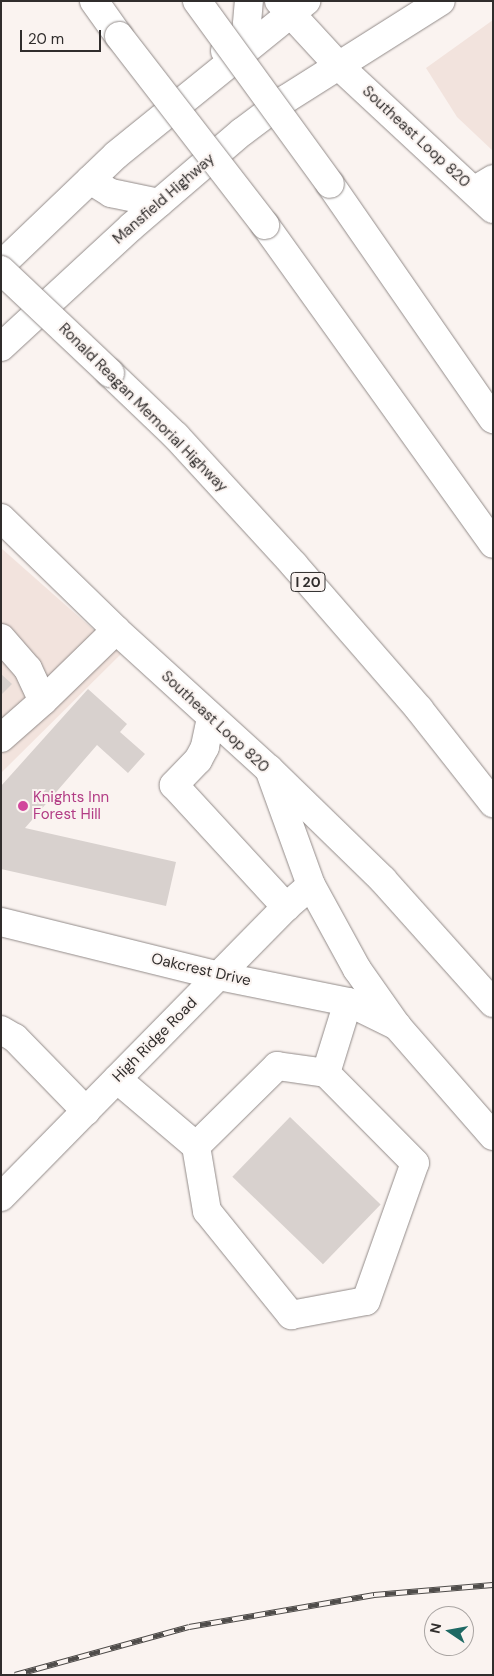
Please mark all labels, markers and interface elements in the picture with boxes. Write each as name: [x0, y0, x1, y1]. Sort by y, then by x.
scale bar: [22, 20, 104, 52]
text: 20 m: [28, 29, 64, 49]
street label: Southeast Loop 820: [358, 82, 474, 192]
street label: Mansfield Highway: [109, 150, 219, 248]
street label: Ronald Reagan Memorial Highway: [55, 320, 231, 496]
road number: I 20: [290, 570, 326, 594]
street label: Southeast Loop 820: [157, 667, 273, 777]
place label: Knights Inn Forest Hill: [33, 788, 109, 823]
marker: Knights Inn Forest Hill: [17, 800, 29, 812]
street label: Oakcrest Drive: [149, 950, 253, 990]
street label: High Ridge Road: [109, 994, 201, 1086]
north arrow: [424, 1606, 474, 1656]
text: N: [425, 1621, 445, 1635]

